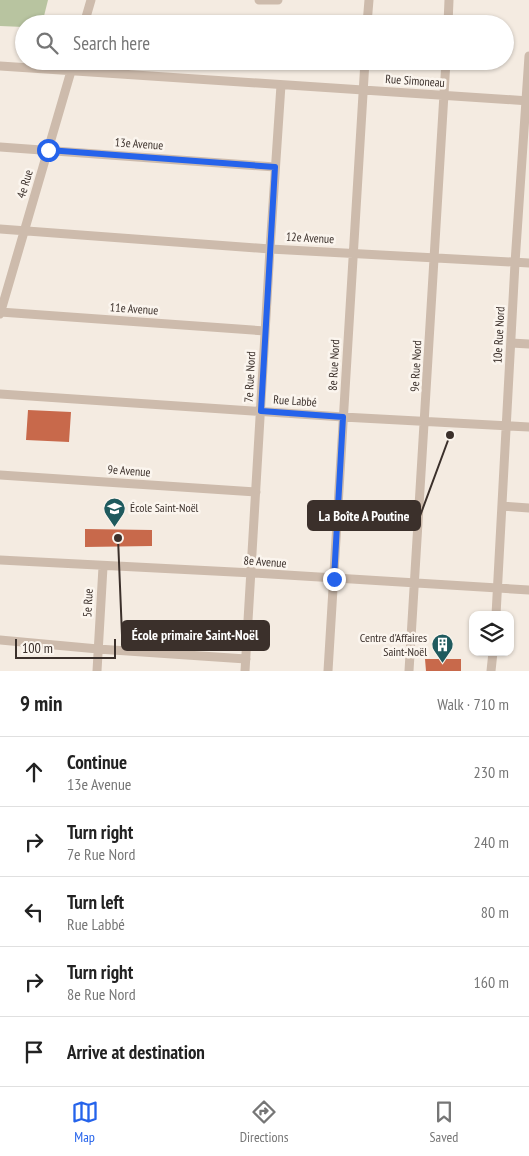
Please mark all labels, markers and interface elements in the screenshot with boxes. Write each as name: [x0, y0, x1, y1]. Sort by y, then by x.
search box: [15, 15, 514, 70]
icon: search: [33, 29, 61, 57]
text: Search here: [73, 31, 150, 55]
street label: Rue Simoneau: [385, 71, 445, 90]
street label: 13e Avenue: [114, 134, 164, 153]
route start: [37, 139, 60, 162]
street label: 4e Rue: [13, 168, 36, 200]
street label: 12e Avenue: [286, 229, 335, 246]
street label: 11e Avenue: [109, 299, 159, 318]
street label: 10e Rue Nord: [490, 306, 507, 364]
street label: 8e Rue Nord: [325, 339, 342, 391]
street label: 9e Rue Nord: [407, 340, 424, 392]
street label: 7e Rue Nord: [241, 351, 258, 403]
street label: Rue Labbé: [273, 392, 317, 410]
street label: 9e Avenue: [107, 462, 151, 479]
school or university icon: École Saint-Noël: [102, 496, 126, 527]
place label: École Saint-Noël: [130, 500, 199, 515]
callout: La Boîte A Poutine: [308, 501, 420, 530]
text: La Boîte A Poutine: [319, 507, 409, 525]
street label: 8e Avenue: [243, 553, 287, 570]
route end: [323, 568, 346, 591]
street label: 5e Rue: [79, 588, 96, 618]
map controls: [469, 611, 514, 656]
button: layers: [469, 611, 514, 656]
callout: École primaire Saint-Noël: [122, 621, 269, 650]
text: École primaire Saint-Noël: [132, 626, 259, 644]
place label: Centre d'Affaires Saint-Noël: [360, 630, 427, 659]
building icon: Centre d'Affaires Saint-Noël: [431, 633, 455, 664]
scale bar: [15, 636, 116, 659]
text: 100 m: [22, 639, 53, 657]
text: 9 min: [20, 690, 62, 717]
text: Walk · 710 m: [437, 694, 509, 714]
text: Continue: [67, 750, 127, 774]
icon: ahead: [20, 758, 48, 786]
text: 230 m: [474, 762, 509, 782]
text: 13e Avenue: [67, 774, 131, 794]
text: Turn right: [67, 820, 133, 844]
icon: right: [20, 828, 48, 856]
text: 240 m: [474, 832, 509, 852]
text: 7e Rue Nord: [67, 844, 135, 864]
text: Turn left: [67, 890, 124, 914]
icon: left: [20, 898, 48, 926]
text: 80 m: [481, 902, 509, 922]
text: Rue Labbé: [67, 914, 125, 934]
text: Turn right: [67, 960, 133, 984]
icon: right: [20, 968, 48, 996]
text: 160 m: [474, 972, 509, 992]
text: 8e Rue Nord: [67, 984, 136, 1004]
icon: arrive: [20, 1038, 48, 1066]
text: Arrive at destination: [67, 1040, 205, 1064]
tab: Map: [71, 1098, 99, 1146]
tab: Directions: [240, 1098, 288, 1146]
tab: Saved: [430, 1098, 458, 1146]

